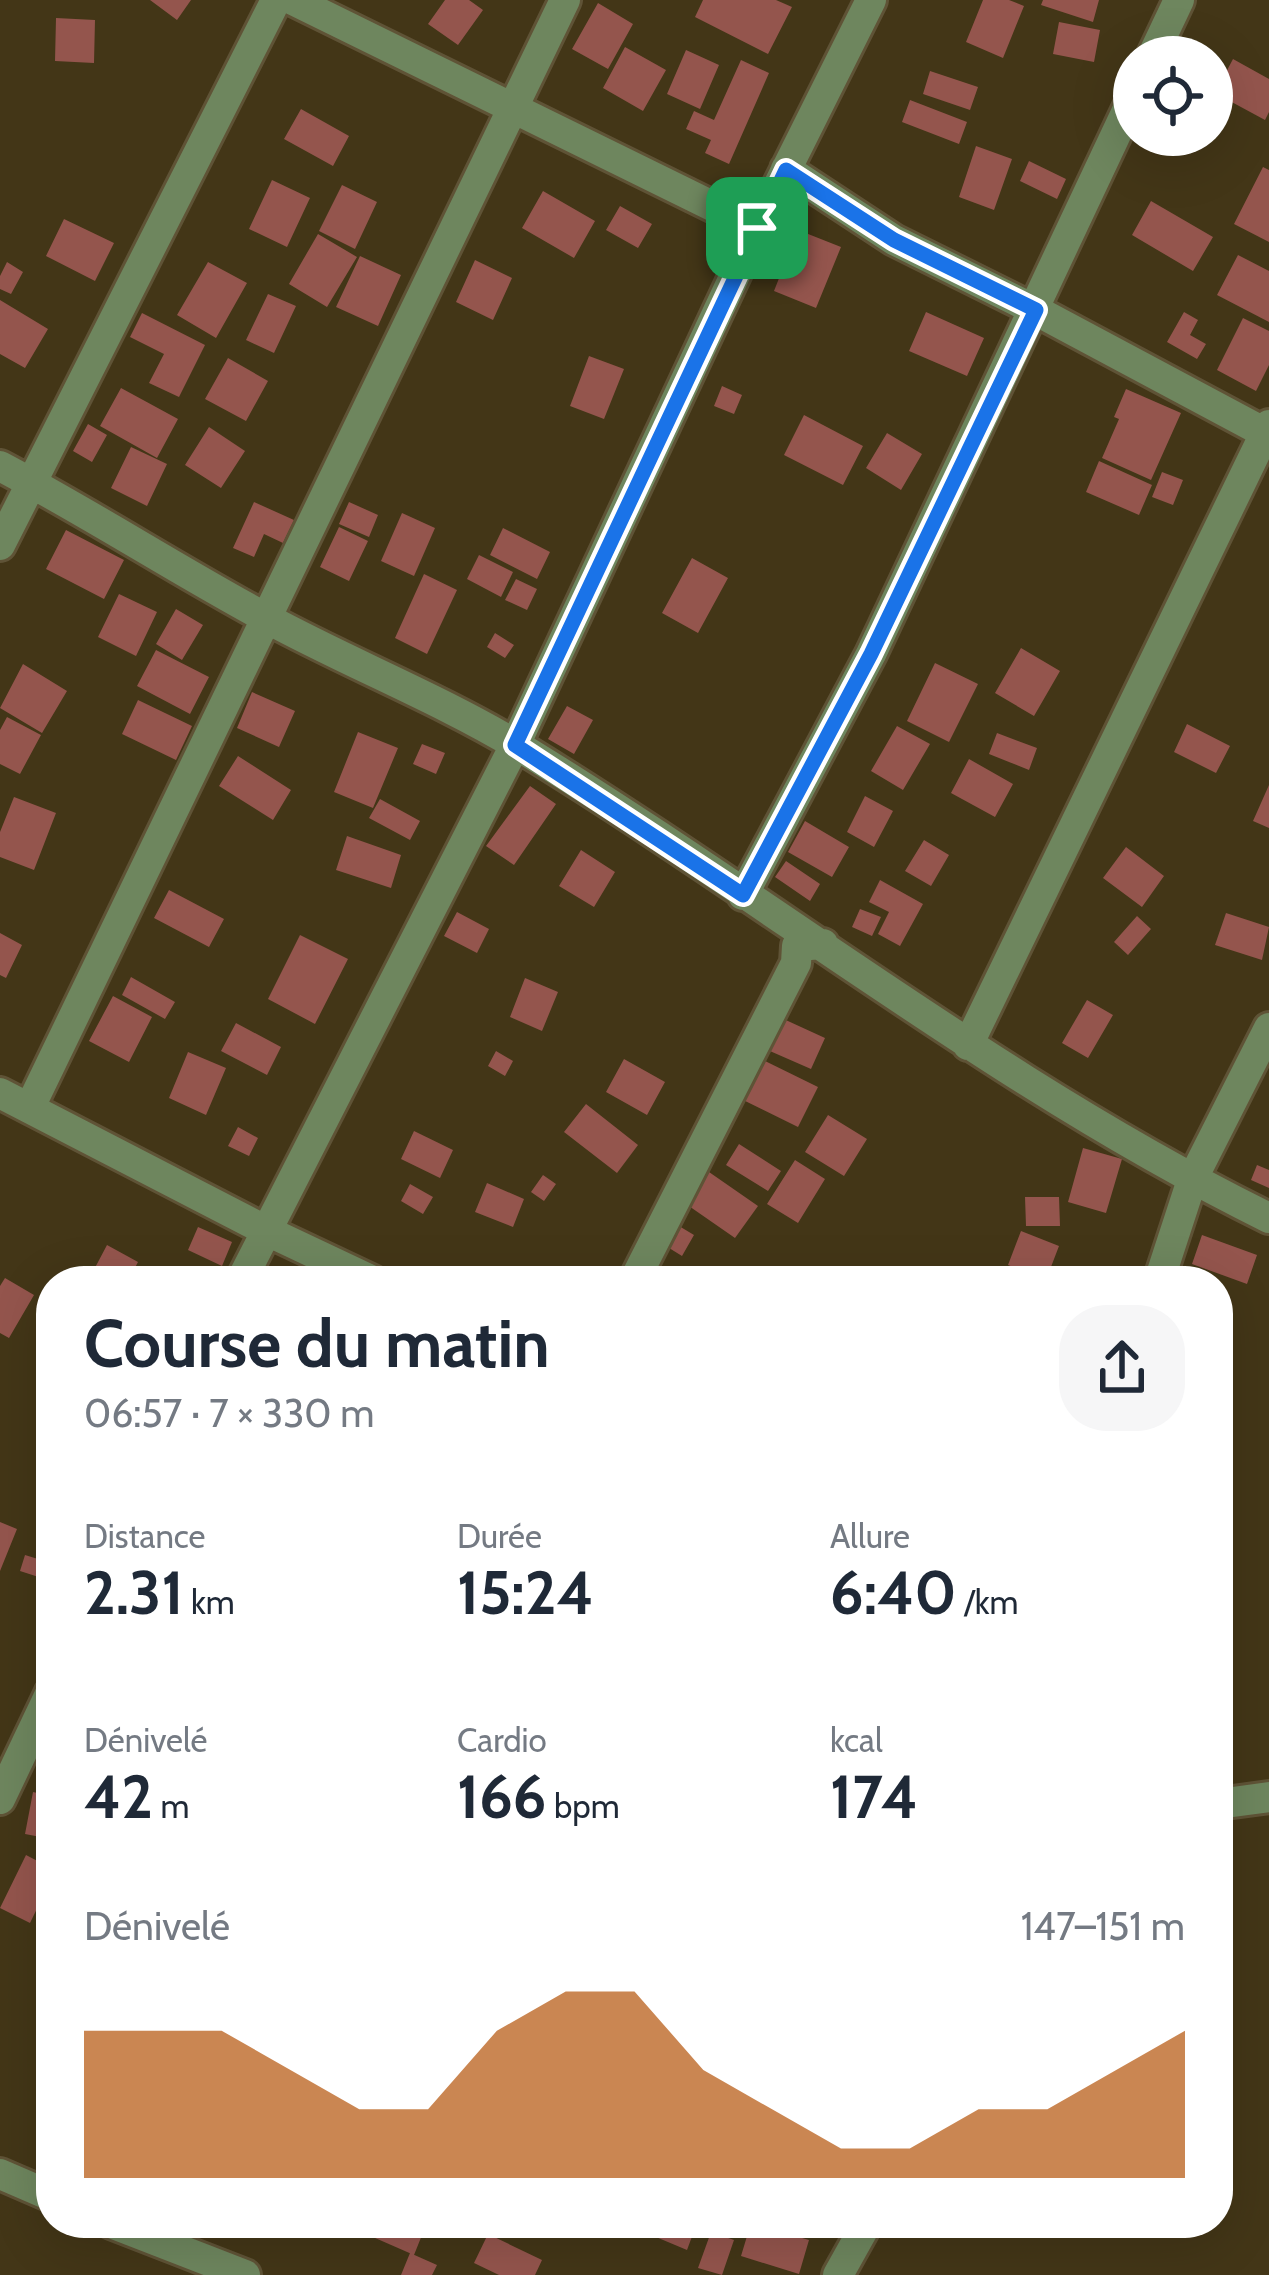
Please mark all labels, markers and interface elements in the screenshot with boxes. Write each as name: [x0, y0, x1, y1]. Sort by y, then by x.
map controls: [1113, 36, 1233, 156]
button: locate: [1113, 36, 1233, 156]
pin: [706, 177, 808, 279]
icon: arrive: [724, 195, 790, 261]
text: Course du matin: [84, 1303, 550, 1384]
button: share: [1059, 1305, 1185, 1431]
text: 06:57 · 7 × 330 m: [84, 1389, 374, 1437]
text: Distance: [84, 1516, 205, 1556]
text: Durée: [457, 1516, 542, 1556]
text: Allure: [830, 1516, 910, 1556]
text: 2.31: [84, 1556, 184, 1629]
text: 15:24: [457, 1556, 594, 1629]
text: 6:40: [830, 1556, 957, 1629]
text: km: [184, 1582, 235, 1622]
text: /km: [957, 1582, 1018, 1622]
text: Dénivelé: [84, 1720, 208, 1760]
text: Cardio: [457, 1720, 547, 1760]
text: kcal: [830, 1720, 883, 1760]
text: 42: [84, 1760, 153, 1833]
text: 166: [457, 1760, 547, 1833]
text: 174: [830, 1760, 918, 1833]
text: m: [153, 1786, 189, 1826]
text: bpm: [547, 1786, 620, 1826]
text: Dénivelé: [84, 1902, 230, 1950]
text: 147–151 m: [1021, 1902, 1185, 1950]

